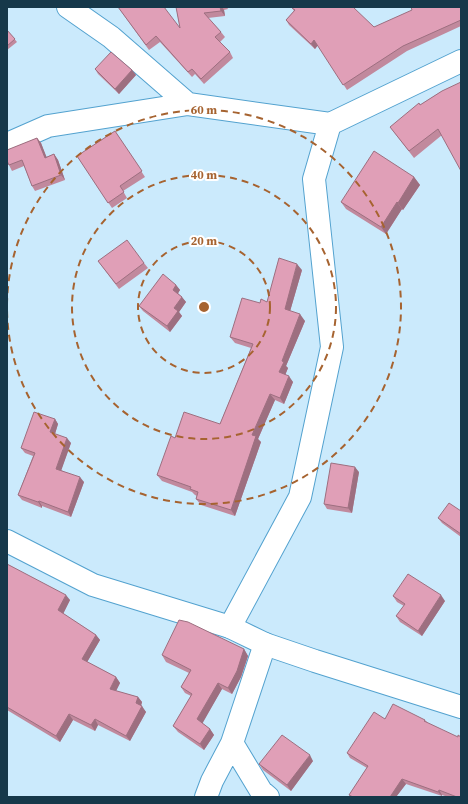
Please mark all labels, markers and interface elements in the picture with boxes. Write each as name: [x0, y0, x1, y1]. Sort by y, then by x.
text: 60 m: [191, 102, 217, 118]
text: 40 m: [191, 167, 217, 183]
text: 20 m: [191, 233, 217, 249]
centre of rings: [197, 300, 211, 314]

